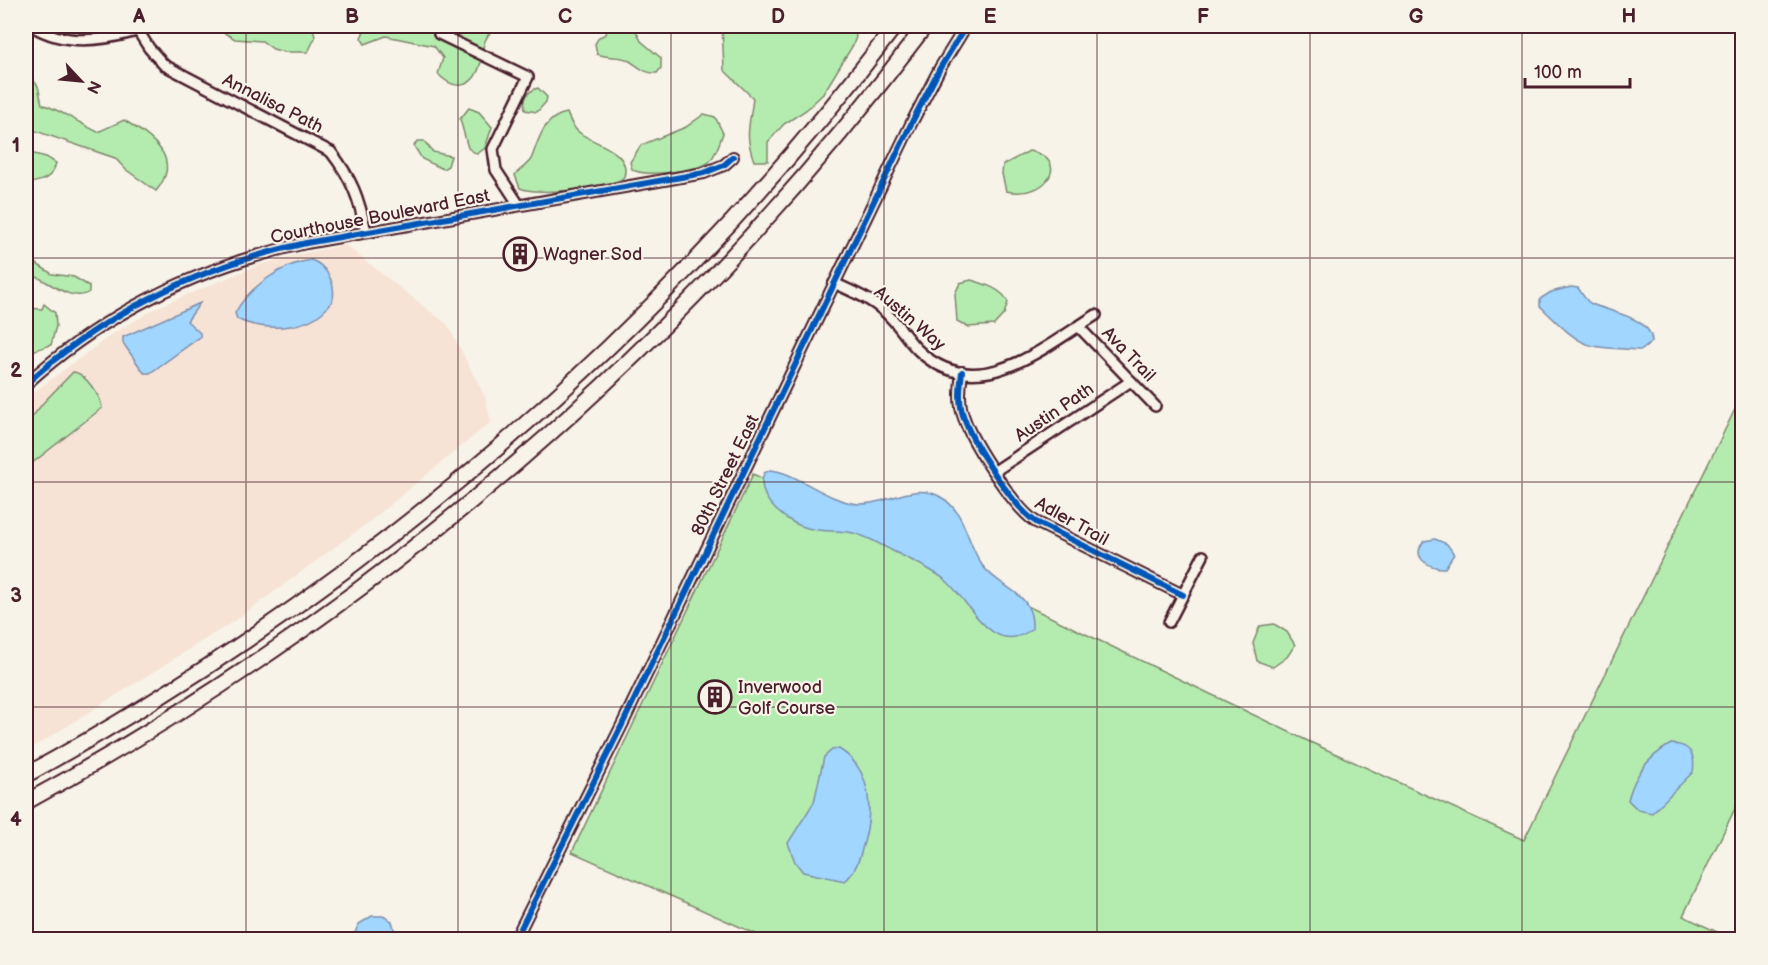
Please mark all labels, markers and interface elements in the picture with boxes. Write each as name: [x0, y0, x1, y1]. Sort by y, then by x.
text: A: [132, 5, 146, 29]
text: B: [345, 5, 359, 29]
text: C: [558, 5, 572, 29]
text: D: [771, 5, 785, 29]
text: E: [984, 5, 997, 29]
text: F: [1197, 5, 1209, 29]
text: G: [1409, 5, 1424, 29]
text: H: [1622, 5, 1636, 29]
north arrow: [51, 51, 111, 111]
scale bar: [1525, 51, 1630, 89]
text: 100 m: [1534, 62, 1582, 83]
street label: Annalisa Path: [219, 69, 327, 138]
text: N: [82, 77, 104, 96]
text: 1: [12, 134, 20, 158]
street label: Courthouse Boulevard East: [269, 185, 492, 248]
building icon: Wagner Sod: [502, 236, 538, 272]
place label: Wagner Sod: [543, 244, 642, 265]
street label: Austin Way: [870, 282, 950, 356]
street label: Ava Trail: [1097, 323, 1160, 386]
text: 2: [10, 359, 22, 383]
street label: Austin Path: [1011, 378, 1098, 447]
street label: 80th Street East: [687, 411, 764, 539]
street label: Adler Trail: [1031, 493, 1112, 550]
text: 3: [10, 584, 22, 608]
place label: Inverwood Golf Course: [738, 677, 835, 719]
building icon: Inverwood Golf Course: [697, 679, 733, 715]
text: 4: [10, 808, 22, 832]

